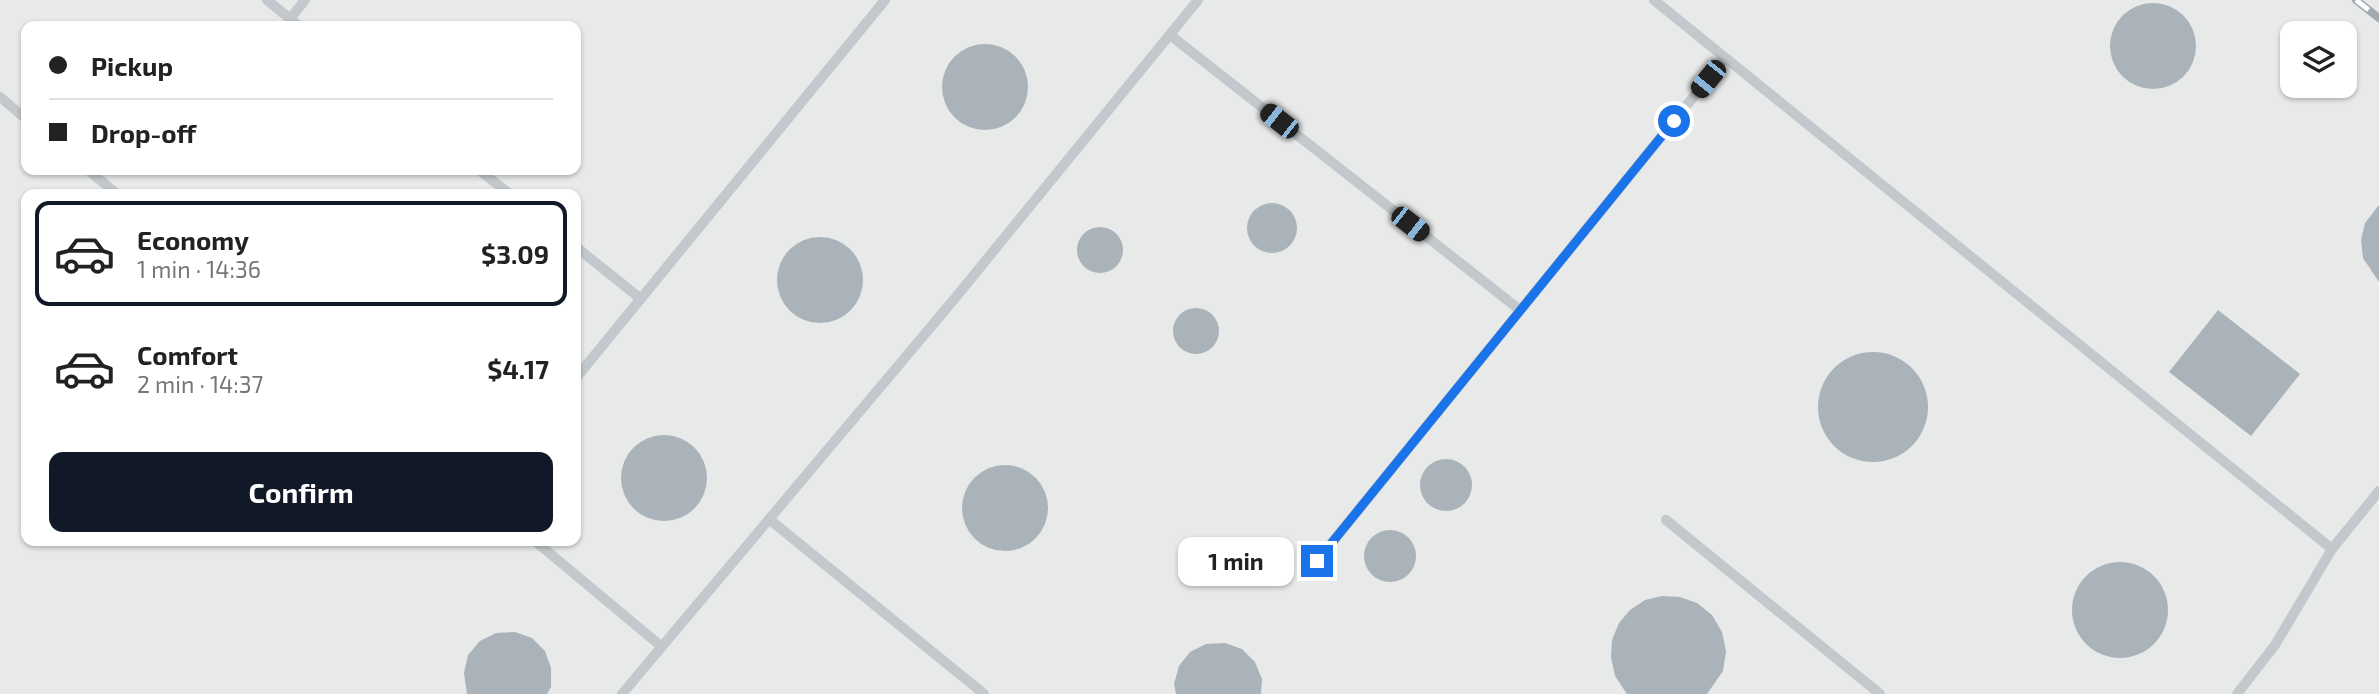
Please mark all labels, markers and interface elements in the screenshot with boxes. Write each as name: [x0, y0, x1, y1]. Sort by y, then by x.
map controls: [2280, 21, 2357, 98]
button: layers: [2280, 21, 2357, 98]
text: Pickup: [91, 50, 173, 81]
car: [1687, 56, 1730, 102]
car: [1256, 100, 1303, 142]
route start: [1658, 105, 1690, 137]
text: Drop-off: [91, 117, 196, 148]
car: [1387, 203, 1434, 245]
icon: car: [53, 222, 116, 285]
text: Economy: [137, 224, 249, 255]
text: $3.09: [481, 238, 549, 269]
text: 1 min · 14:36: [137, 255, 261, 283]
icon: car: [53, 337, 116, 400]
text: Comfort: [137, 339, 238, 370]
text: $4.17: [487, 353, 549, 384]
text: 2 min · 14:37: [137, 370, 263, 398]
button: Confirm: [49, 452, 553, 532]
callout: 1 min: [1177, 536, 1292, 586]
route end: [1301, 545, 1333, 577]
text: 1 min: [1208, 547, 1264, 575]

